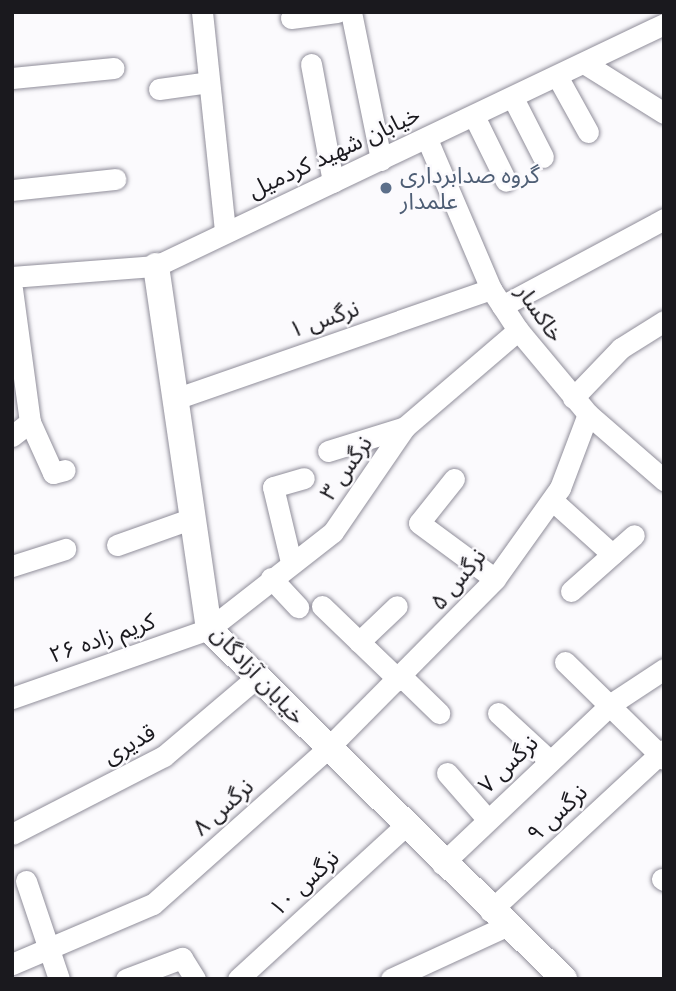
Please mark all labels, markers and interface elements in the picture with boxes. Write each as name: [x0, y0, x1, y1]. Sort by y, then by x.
street label: خیابان شهید کردمیل: [244, 100, 424, 204]
place label: گروه صدابرداری علمدار: [400, 161, 540, 215]
marker: گروه صدابرداری علمدار: [378, 180, 394, 196]
street label: خاکسار: [510, 279, 570, 347]
street label: نرگس ۱: [285, 294, 363, 344]
street label: نرگس ۳: [314, 430, 378, 506]
street label: نرگس ۵: [424, 542, 492, 616]
street label: کریم زاده ۲۶: [46, 607, 158, 669]
street label: خیابان آزادگان: [205, 620, 311, 730]
street label: قدیری: [98, 718, 160, 770]
street label: نرگس ۷: [472, 729, 544, 799]
street label: نرگس ۸: [187, 773, 259, 841]
street label: نرگس ۹: [521, 778, 593, 848]
street label: نرگس ۱۰: [263, 844, 345, 922]

